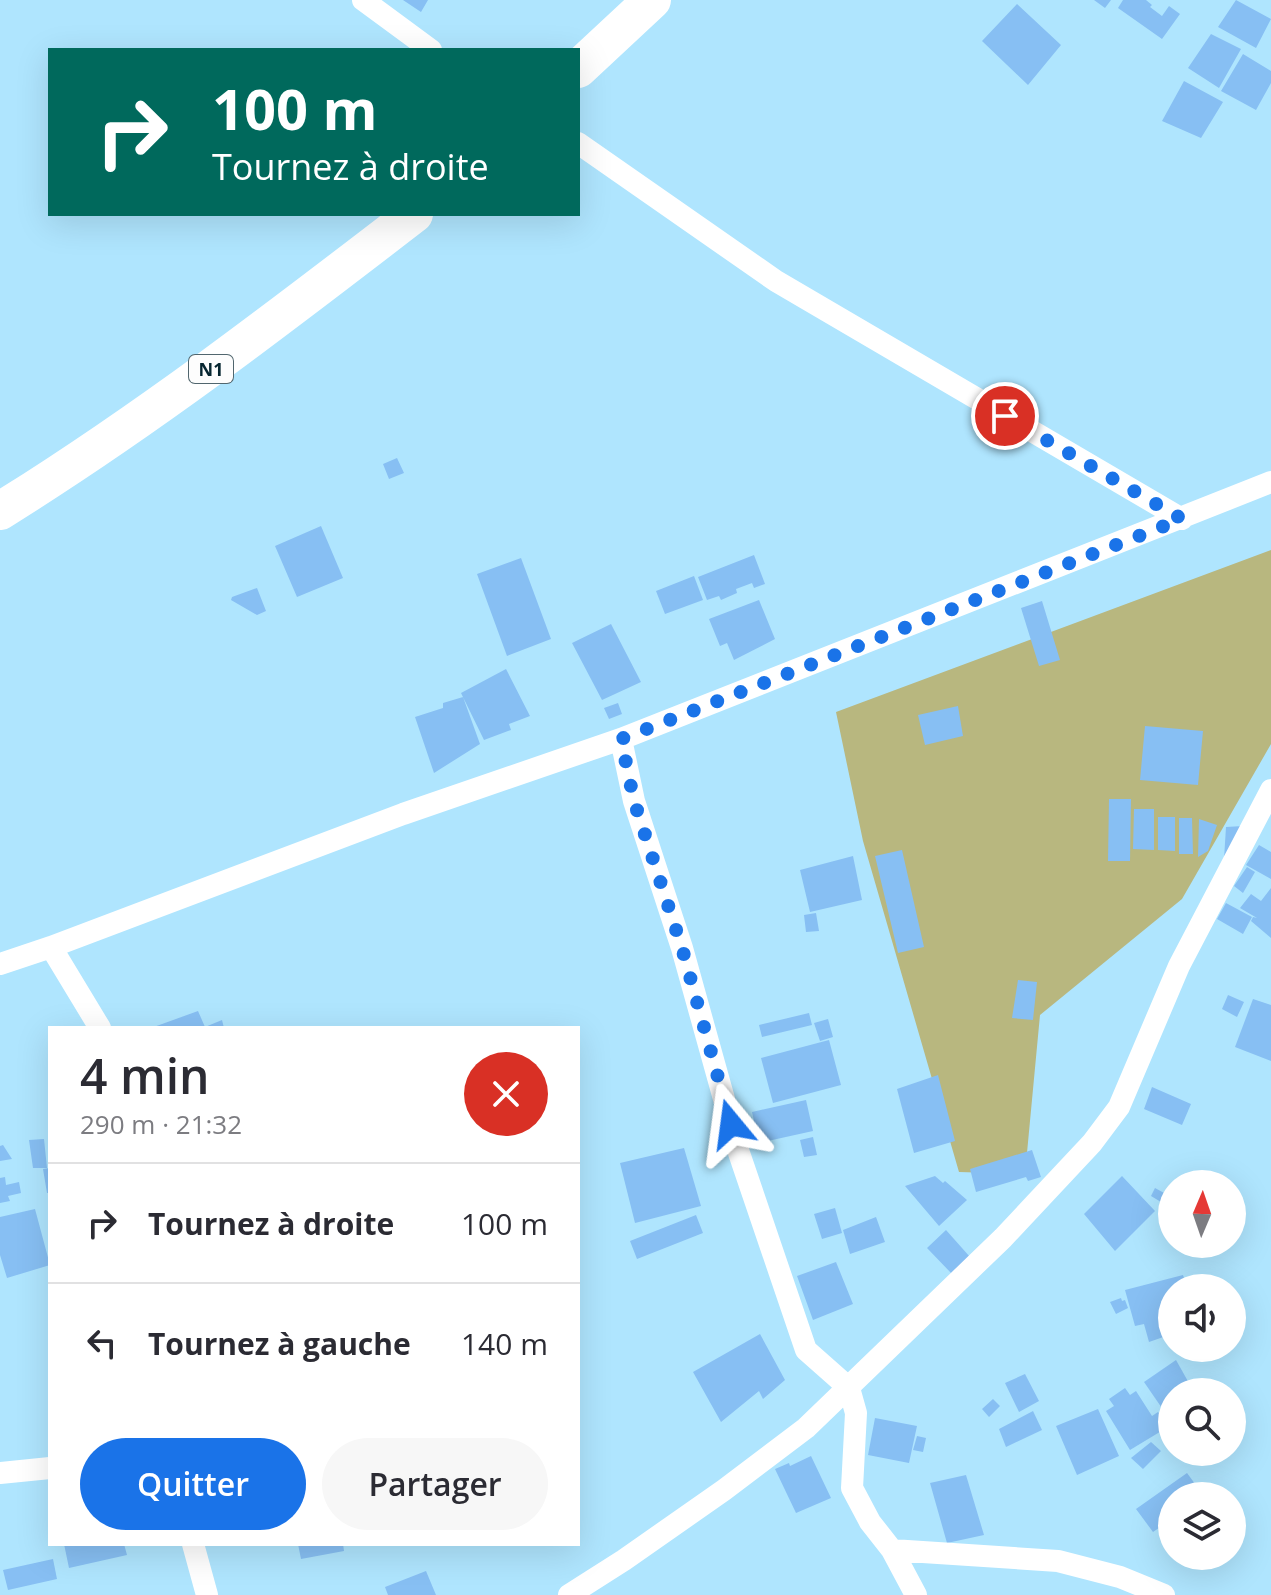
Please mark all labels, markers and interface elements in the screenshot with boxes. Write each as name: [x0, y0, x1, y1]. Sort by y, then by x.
text: 100 m: [212, 70, 378, 146]
icon: right: [80, 80, 184, 184]
text: Tournez à droite: [212, 142, 489, 191]
road number: N1: [189, 355, 233, 383]
pin: [971, 382, 1039, 450]
icon: arrive: [983, 394, 1027, 438]
text: 4 min: [80, 1043, 210, 1108]
button: close: [464, 1052, 548, 1136]
position arrow: [689, 1082, 773, 1166]
text: 290 m · 21:32: [80, 1106, 242, 1142]
north arrow: [1158, 1170, 1246, 1258]
map controls: [1158, 1170, 1246, 1570]
icon: right: [80, 1201, 124, 1245]
text: Tournez à droite: [148, 1203, 394, 1244]
text: 100 m: [461, 1203, 548, 1244]
button: sound: [1158, 1274, 1246, 1362]
icon: left: [80, 1321, 124, 1365]
text: Tournez à gauche: [148, 1323, 411, 1364]
text: 140 m: [461, 1323, 548, 1364]
button: search: [1158, 1378, 1246, 1466]
button: Quitter: [80, 1438, 306, 1530]
button: Partager: [322, 1438, 548, 1530]
button: layers: [1158, 1482, 1246, 1570]

